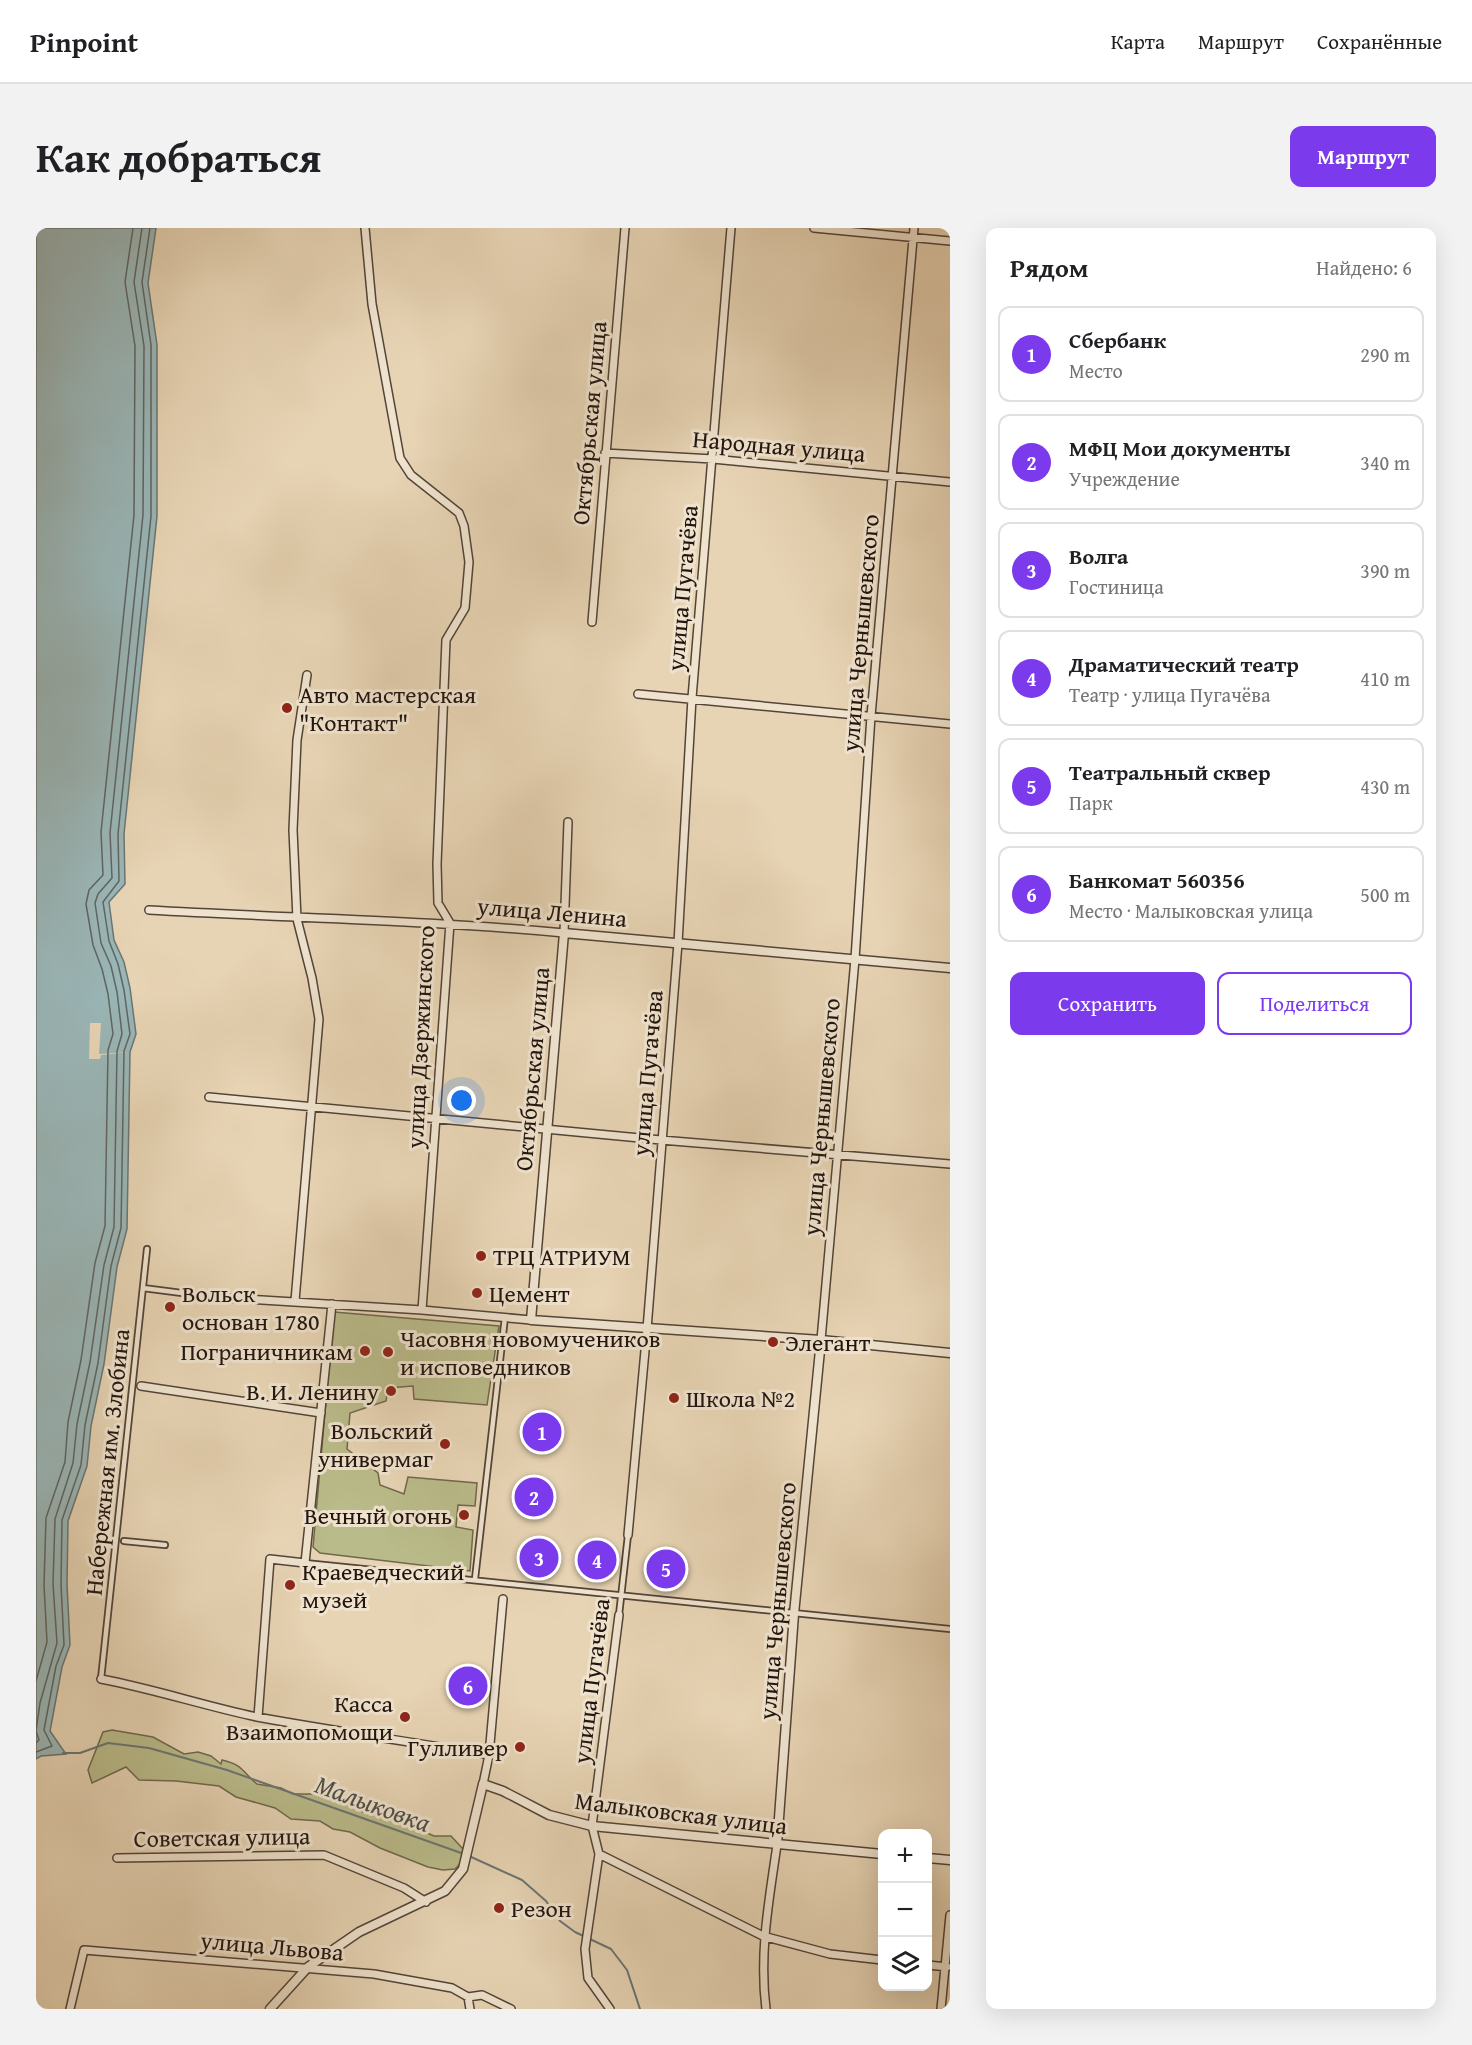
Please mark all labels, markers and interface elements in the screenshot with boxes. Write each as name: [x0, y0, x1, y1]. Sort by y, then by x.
text: Pinpoint: [30, 21, 138, 62]
text: Карта: [1111, 26, 1165, 57]
text: Маршрут: [1198, 26, 1284, 57]
text: Сохранённые: [1317, 26, 1442, 57]
text: Как добраться: [36, 126, 321, 187]
button: Маршрут: [1290, 126, 1436, 187]
text: Рядом: [1010, 248, 1088, 287]
text: Найдено: 6: [1316, 253, 1412, 282]
street label: Октябрьская улица: [563, 319, 615, 526]
text: Сбербанк: [1069, 324, 1166, 356]
text: 1: [1026, 340, 1037, 369]
text: 290 m: [1360, 340, 1410, 369]
text: Место: [1069, 356, 1123, 385]
street label: Народная улица: [691, 421, 867, 471]
text: МФЦ Мои документы: [1069, 432, 1290, 464]
text: 2: [1026, 448, 1037, 477]
text: 340 m: [1360, 448, 1410, 477]
text: Учреждение: [1069, 464, 1180, 493]
street label: улица Пугачёва: [657, 503, 707, 673]
street label: улица Чернышевского: [832, 513, 888, 754]
text: Волга: [1069, 540, 1128, 572]
text: 3: [1026, 556, 1037, 585]
text: 390 m: [1360, 556, 1410, 585]
text: Гостиница: [1069, 572, 1164, 601]
text: Драматический театр: [1069, 648, 1299, 680]
text: 4: [1026, 664, 1037, 693]
text: 410 m: [1360, 664, 1410, 693]
place label: Авто мастерская "Контакт": [299, 677, 476, 740]
text: Театр · улица Пугачёва: [1069, 680, 1271, 709]
marker: Авто мастерская "Контакт": [280, 701, 294, 715]
text: Театральный сквер: [1069, 756, 1271, 788]
text: 5: [1026, 772, 1037, 801]
text: 430 m: [1360, 772, 1410, 801]
text: Парк: [1069, 788, 1113, 817]
text: Банкомат 560356: [1069, 864, 1245, 896]
text: 6: [1026, 880, 1037, 909]
text: 500 m: [1360, 880, 1410, 909]
street label: улица Ленина: [475, 888, 629, 936]
text: Место · Малыковская улица: [1069, 896, 1313, 925]
street label: улица Дзержинского: [397, 924, 443, 1151]
street label: Октябрьская улица: [506, 965, 558, 1172]
button: Сохранить: [1010, 972, 1205, 1035]
button: Поделиться: [1217, 972, 1412, 1035]
street label: улица Пугачёва: [622, 988, 672, 1158]
street label: улица Чернышевского: [793, 997, 849, 1238]
your location: [447, 1086, 476, 1115]
place label: ТРЦ АТРИУМ: [493, 1239, 631, 1274]
marker: ТРЦ АТРИУМ: [474, 1249, 488, 1263]
place label: Вольск основан 1780: [182, 1276, 320, 1339]
place label: Цемент: [489, 1276, 570, 1311]
marker: Цемент: [470, 1286, 484, 1300]
marker: Вольск основан 1780: [163, 1300, 177, 1314]
place label: Часовня новомучеников и исповедников: [400, 1321, 660, 1384]
place label: Элегант: [785, 1325, 871, 1360]
street label: Набережная им. Злобина: [76, 1326, 138, 1597]
place label: Пограничникам: [180, 1334, 353, 1369]
marker: Элегант: [766, 1335, 780, 1349]
marker: Пограничникам: [358, 1344, 372, 1358]
marker: Часовня новомучеников и исповедников: [381, 1345, 395, 1359]
place label: В. И. Ленину: [246, 1374, 379, 1409]
place label: Школа №2: [686, 1381, 795, 1416]
marker: В. И. Ленину: [384, 1384, 398, 1398]
marker: Школа №2: [667, 1391, 681, 1405]
pin: 1: [522, 1410, 562, 1454]
place label: Вольский универмаг: [317, 1413, 433, 1476]
marker: Вольский универмаг: [438, 1437, 452, 1451]
pin: 2: [514, 1474, 554, 1520]
street label: улица Чернышевского: [749, 1481, 805, 1722]
place label: Вечный огонь: [304, 1498, 452, 1533]
marker: Вечный огонь: [457, 1508, 471, 1522]
pin: 3: [520, 1536, 558, 1580]
pin: 4: [578, 1538, 616, 1582]
pin: 5: [646, 1546, 686, 1592]
place label: Краеведческий музей: [302, 1554, 464, 1617]
marker: Краеведческий музей: [283, 1578, 297, 1592]
street label: улица Пугачёва: [563, 1596, 619, 1767]
pin: 6: [448, 1664, 488, 1708]
place label: Касса Взаимопомощи: [226, 1686, 394, 1749]
marker: Касса Взаимопомощи: [398, 1710, 412, 1724]
place label: Гулливер: [408, 1730, 508, 1765]
marker: Гулливер: [513, 1740, 527, 1754]
water label: Малыковка: [310, 1764, 436, 1842]
street label: Малыковская улица: [573, 1783, 790, 1843]
street label: Советская улица: [133, 1818, 311, 1856]
map controls: [878, 1829, 932, 1991]
button: +: [878, 1829, 932, 1883]
button: −: [878, 1883, 932, 1937]
place label: Резон: [511, 1891, 572, 1926]
marker: Резон: [492, 1901, 506, 1915]
street label: улица Львова: [198, 1922, 346, 1970]
button: layers: [878, 1937, 932, 1991]

